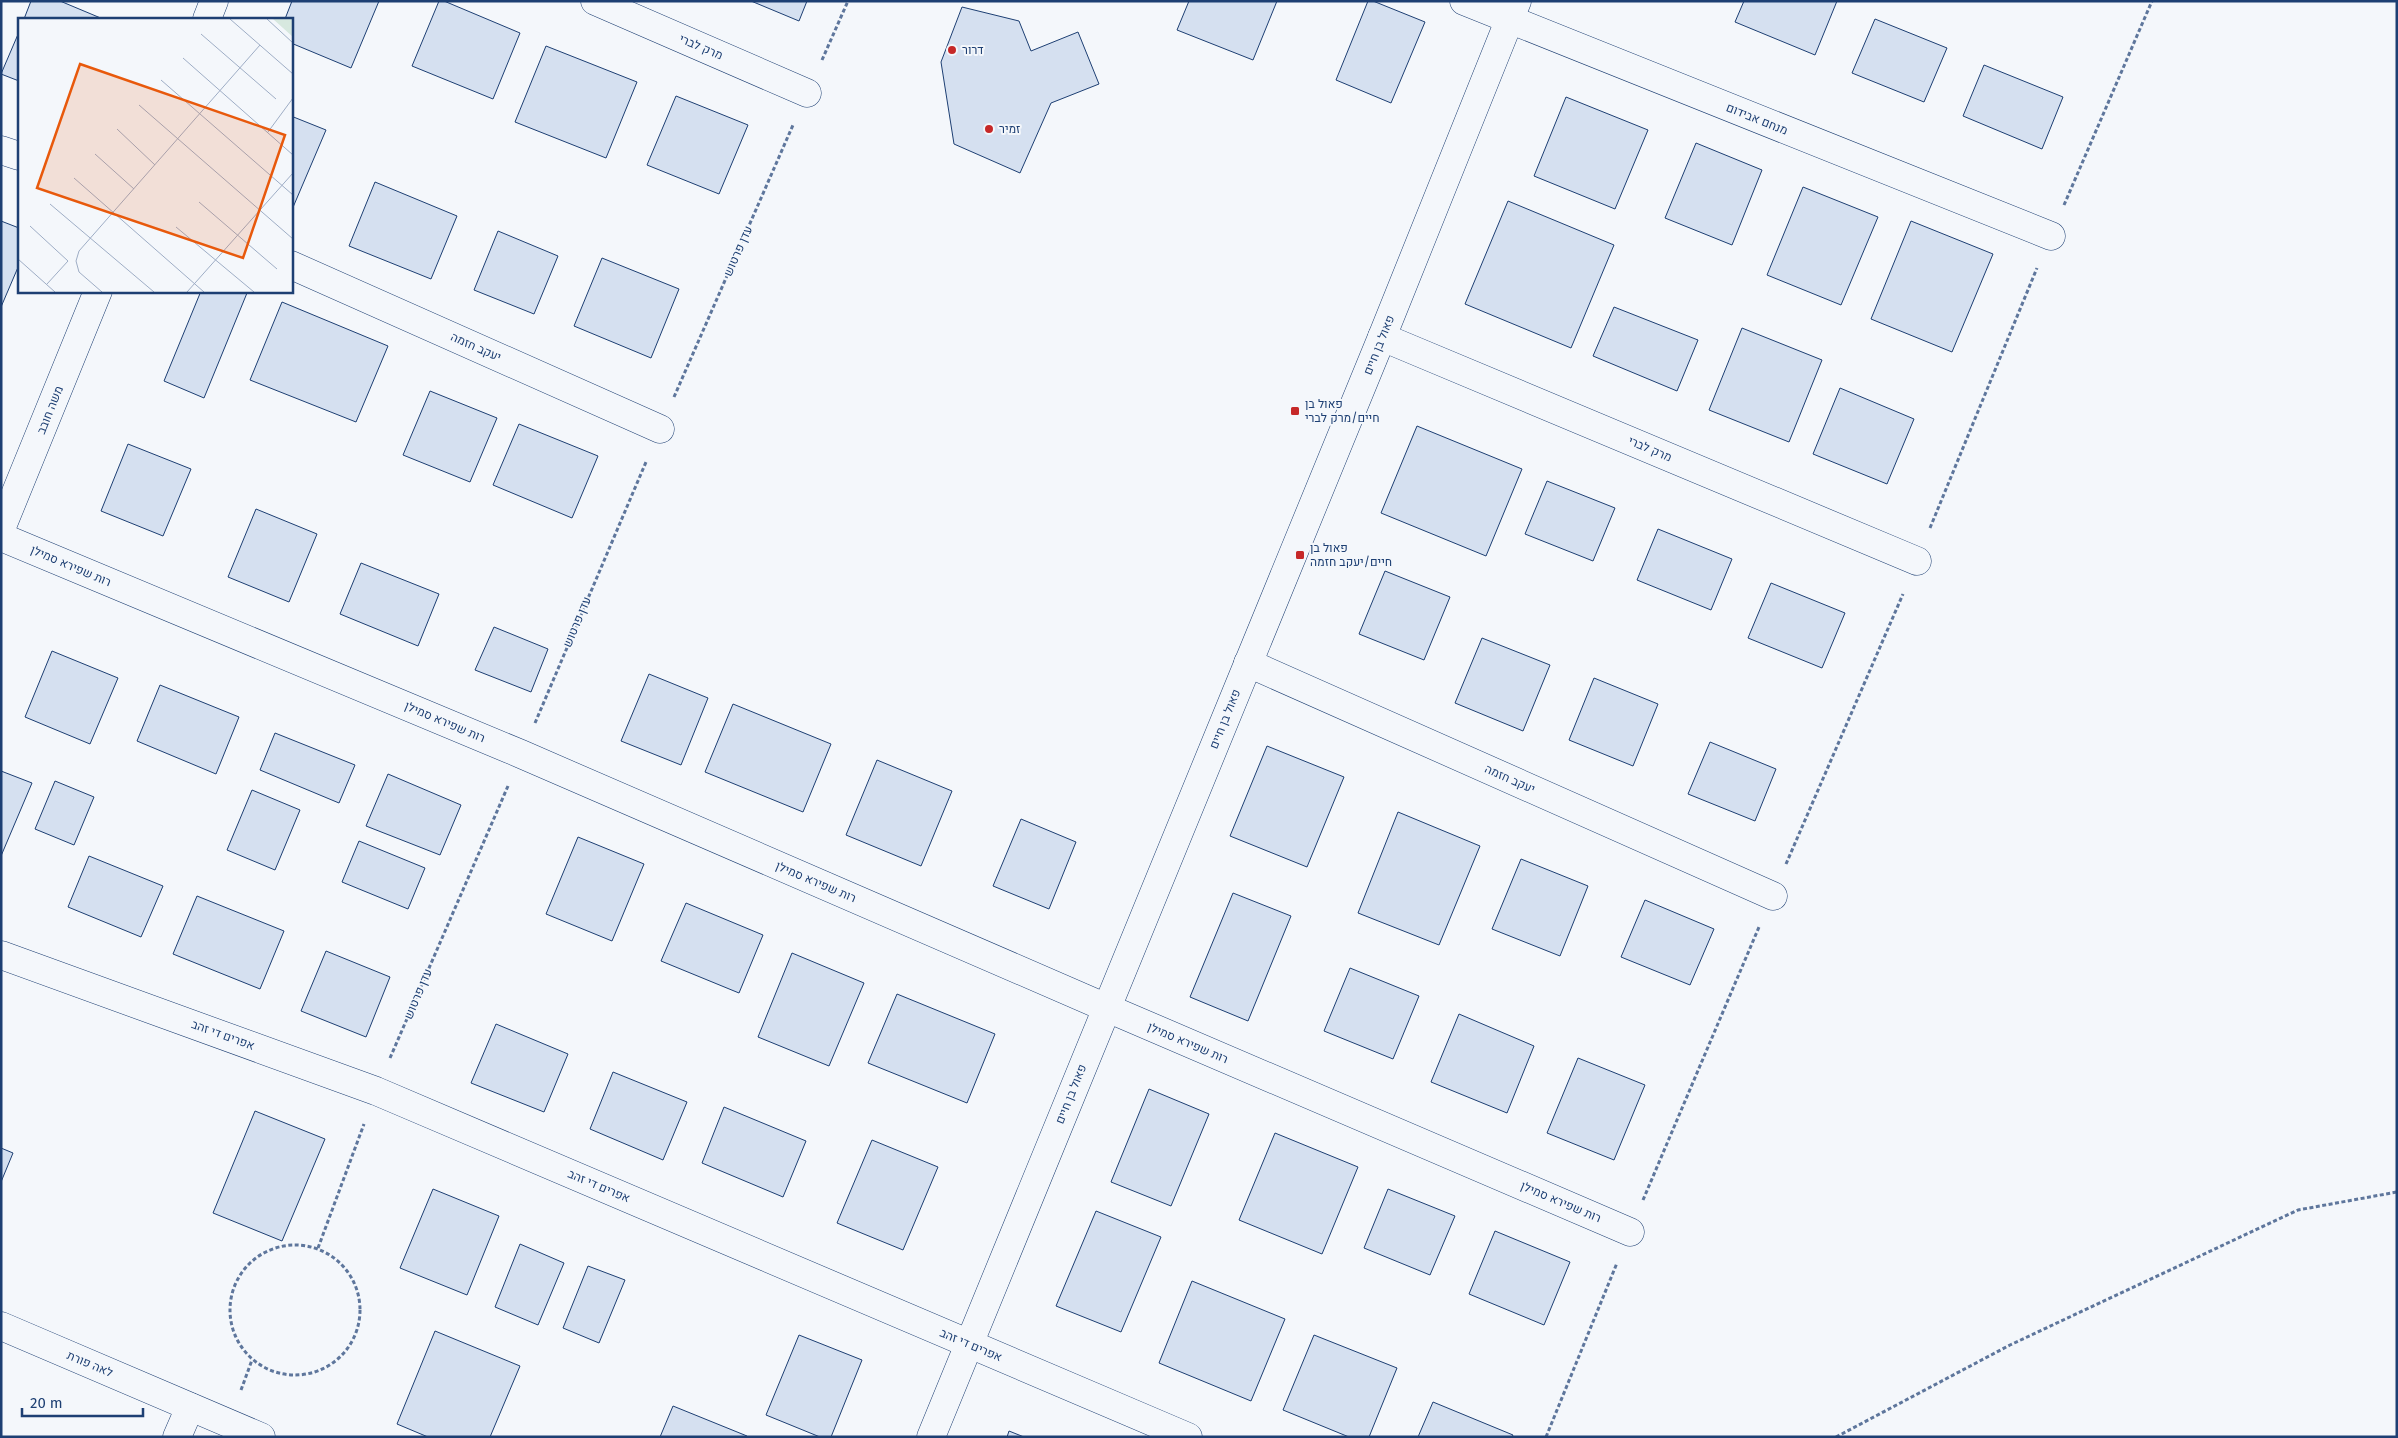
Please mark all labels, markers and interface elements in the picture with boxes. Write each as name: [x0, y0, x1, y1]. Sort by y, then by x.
inset map: [18, 18, 292, 292]
street label: מרק לברי: [677, 32, 725, 62]
place label: דרור: [962, 43, 984, 57]
marker: דרור: [946, 44, 958, 56]
street label: מנחם אבידום: [1724, 100, 1790, 138]
place label: זמיר: [999, 122, 1020, 136]
marker: זמיר: [983, 123, 995, 135]
street label: עדן פרטוש: [721, 224, 755, 278]
street label: פאול בן חיים: [1361, 313, 1397, 377]
street label: יעקב חזמה: [449, 330, 503, 364]
street label: משה חובב: [34, 384, 66, 436]
place label: פאול בן חיים/מרק לברי: [1305, 397, 1380, 425]
marker: פאול בן חיים/מרק לברי: [1289, 405, 1301, 417]
street label: מרק לברי: [1626, 434, 1674, 464]
place label: פאול בן חיים/יעקב חזמה: [1310, 541, 1392, 569]
street label: רות שפירא סמילן: [29, 543, 113, 589]
marker: פאול בן חיים/יעקב חזמה: [1294, 549, 1306, 561]
street label: עדן פרטוש: [560, 595, 594, 649]
street label: פאול בן חיים: [1207, 687, 1243, 751]
street label: רות שפירא סמילן: [403, 699, 487, 745]
street label: יעקב חזמה: [1483, 762, 1537, 796]
street label: רות שפירא סמילן: [774, 859, 858, 905]
street label: עדן פרטוש: [401, 967, 435, 1021]
street label: אפרים די זהב: [189, 1017, 257, 1053]
street label: רות שפירא סמילן: [1146, 1020, 1230, 1066]
street label: פאול בן חיים: [1053, 1062, 1089, 1126]
street label: אפרים די זהב: [566, 1167, 632, 1205]
street label: רות שפירא סמילן: [1519, 1179, 1603, 1225]
street label: אפרים די זהב: [938, 1326, 1004, 1364]
street label: לאה פורת: [65, 1348, 115, 1380]
scale bar: [22, 1386, 144, 1418]
text: 20 m: [30, 1394, 63, 1412]

